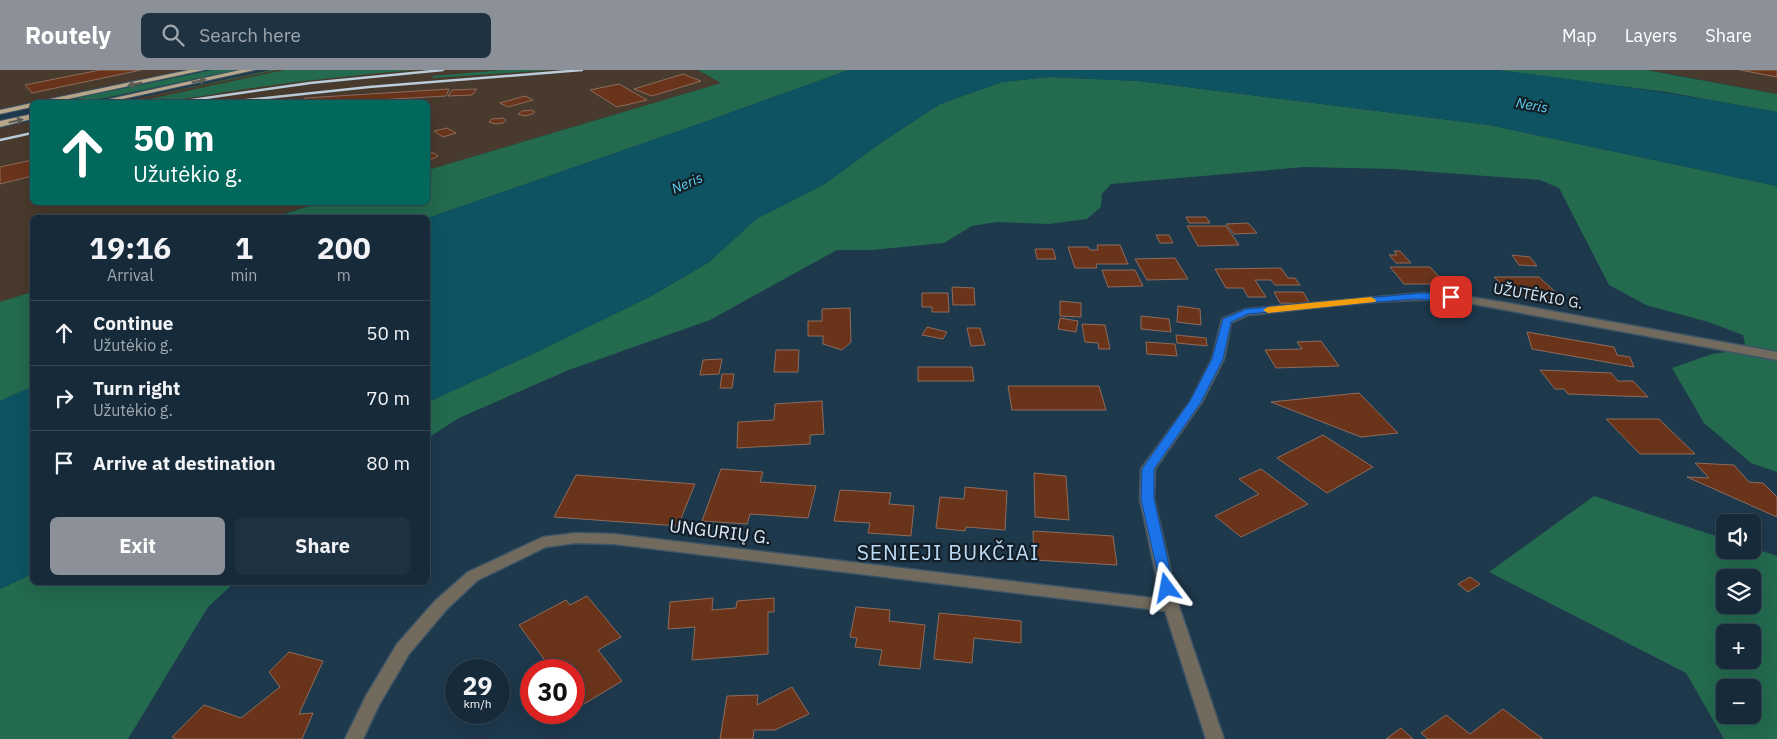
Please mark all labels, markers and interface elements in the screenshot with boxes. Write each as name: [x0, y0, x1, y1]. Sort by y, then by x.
search box: [141, 13, 491, 58]
text: Routely: [25, 19, 111, 51]
icon: search: [159, 21, 187, 49]
text: Search here: [199, 23, 301, 47]
text: Map: [1562, 24, 1597, 47]
text: Layers: [1625, 24, 1677, 47]
text: Share: [1705, 24, 1752, 47]
one-way arrow: [192, 77, 207, 85]
one-way arrow: [127, 80, 143, 88]
water label: Neris: [1515, 93, 1550, 117]
text: 50 m: [133, 115, 215, 161]
one-way arrow: [9, 116, 25, 124]
icon: ahead: [50, 120, 115, 185]
text: Užutėkio g.: [133, 159, 243, 188]
water label: Neris: [669, 168, 706, 198]
text: 19:16: [89, 228, 171, 267]
text: 1: [235, 228, 253, 267]
text: 200: [317, 228, 371, 267]
text: Arrival: [107, 265, 154, 285]
text: min: [230, 265, 257, 285]
text: m: [337, 265, 351, 285]
pin: [1430, 276, 1472, 318]
street label: UŽUTĖKIO G.: [1492, 278, 1584, 313]
icon: arrive: [1437, 283, 1465, 311]
text: Continue: [93, 311, 173, 335]
icon: ahead: [50, 319, 78, 347]
text: 50 m: [366, 321, 410, 345]
text: Užutėkio g.: [93, 335, 173, 355]
text: Turn right: [93, 376, 180, 400]
icon: right: [50, 384, 78, 412]
text: 70 m: [366, 386, 410, 410]
text: Užutėkio g.: [93, 400, 173, 420]
icon: arrive: [50, 449, 78, 477]
text: Arrive at destination: [93, 451, 276, 475]
text: 80 m: [366, 451, 410, 475]
street label: UNGURIŲ G.: [668, 514, 772, 549]
map controls: [1716, 514, 1761, 724]
button: sound: [1716, 514, 1761, 559]
button: Exit: [50, 517, 225, 575]
button: Share: [235, 517, 410, 575]
district label: SENIEJI BUKČIAI: [857, 538, 1039, 566]
position arrow: [1140, 561, 1192, 613]
button: layers: [1716, 569, 1761, 614]
button: +: [1716, 624, 1761, 669]
speed limit sign: 30: [520, 659, 585, 724]
text: 29: [462, 669, 493, 702]
button: −: [1716, 679, 1761, 724]
text: km/h: [463, 696, 492, 711]

